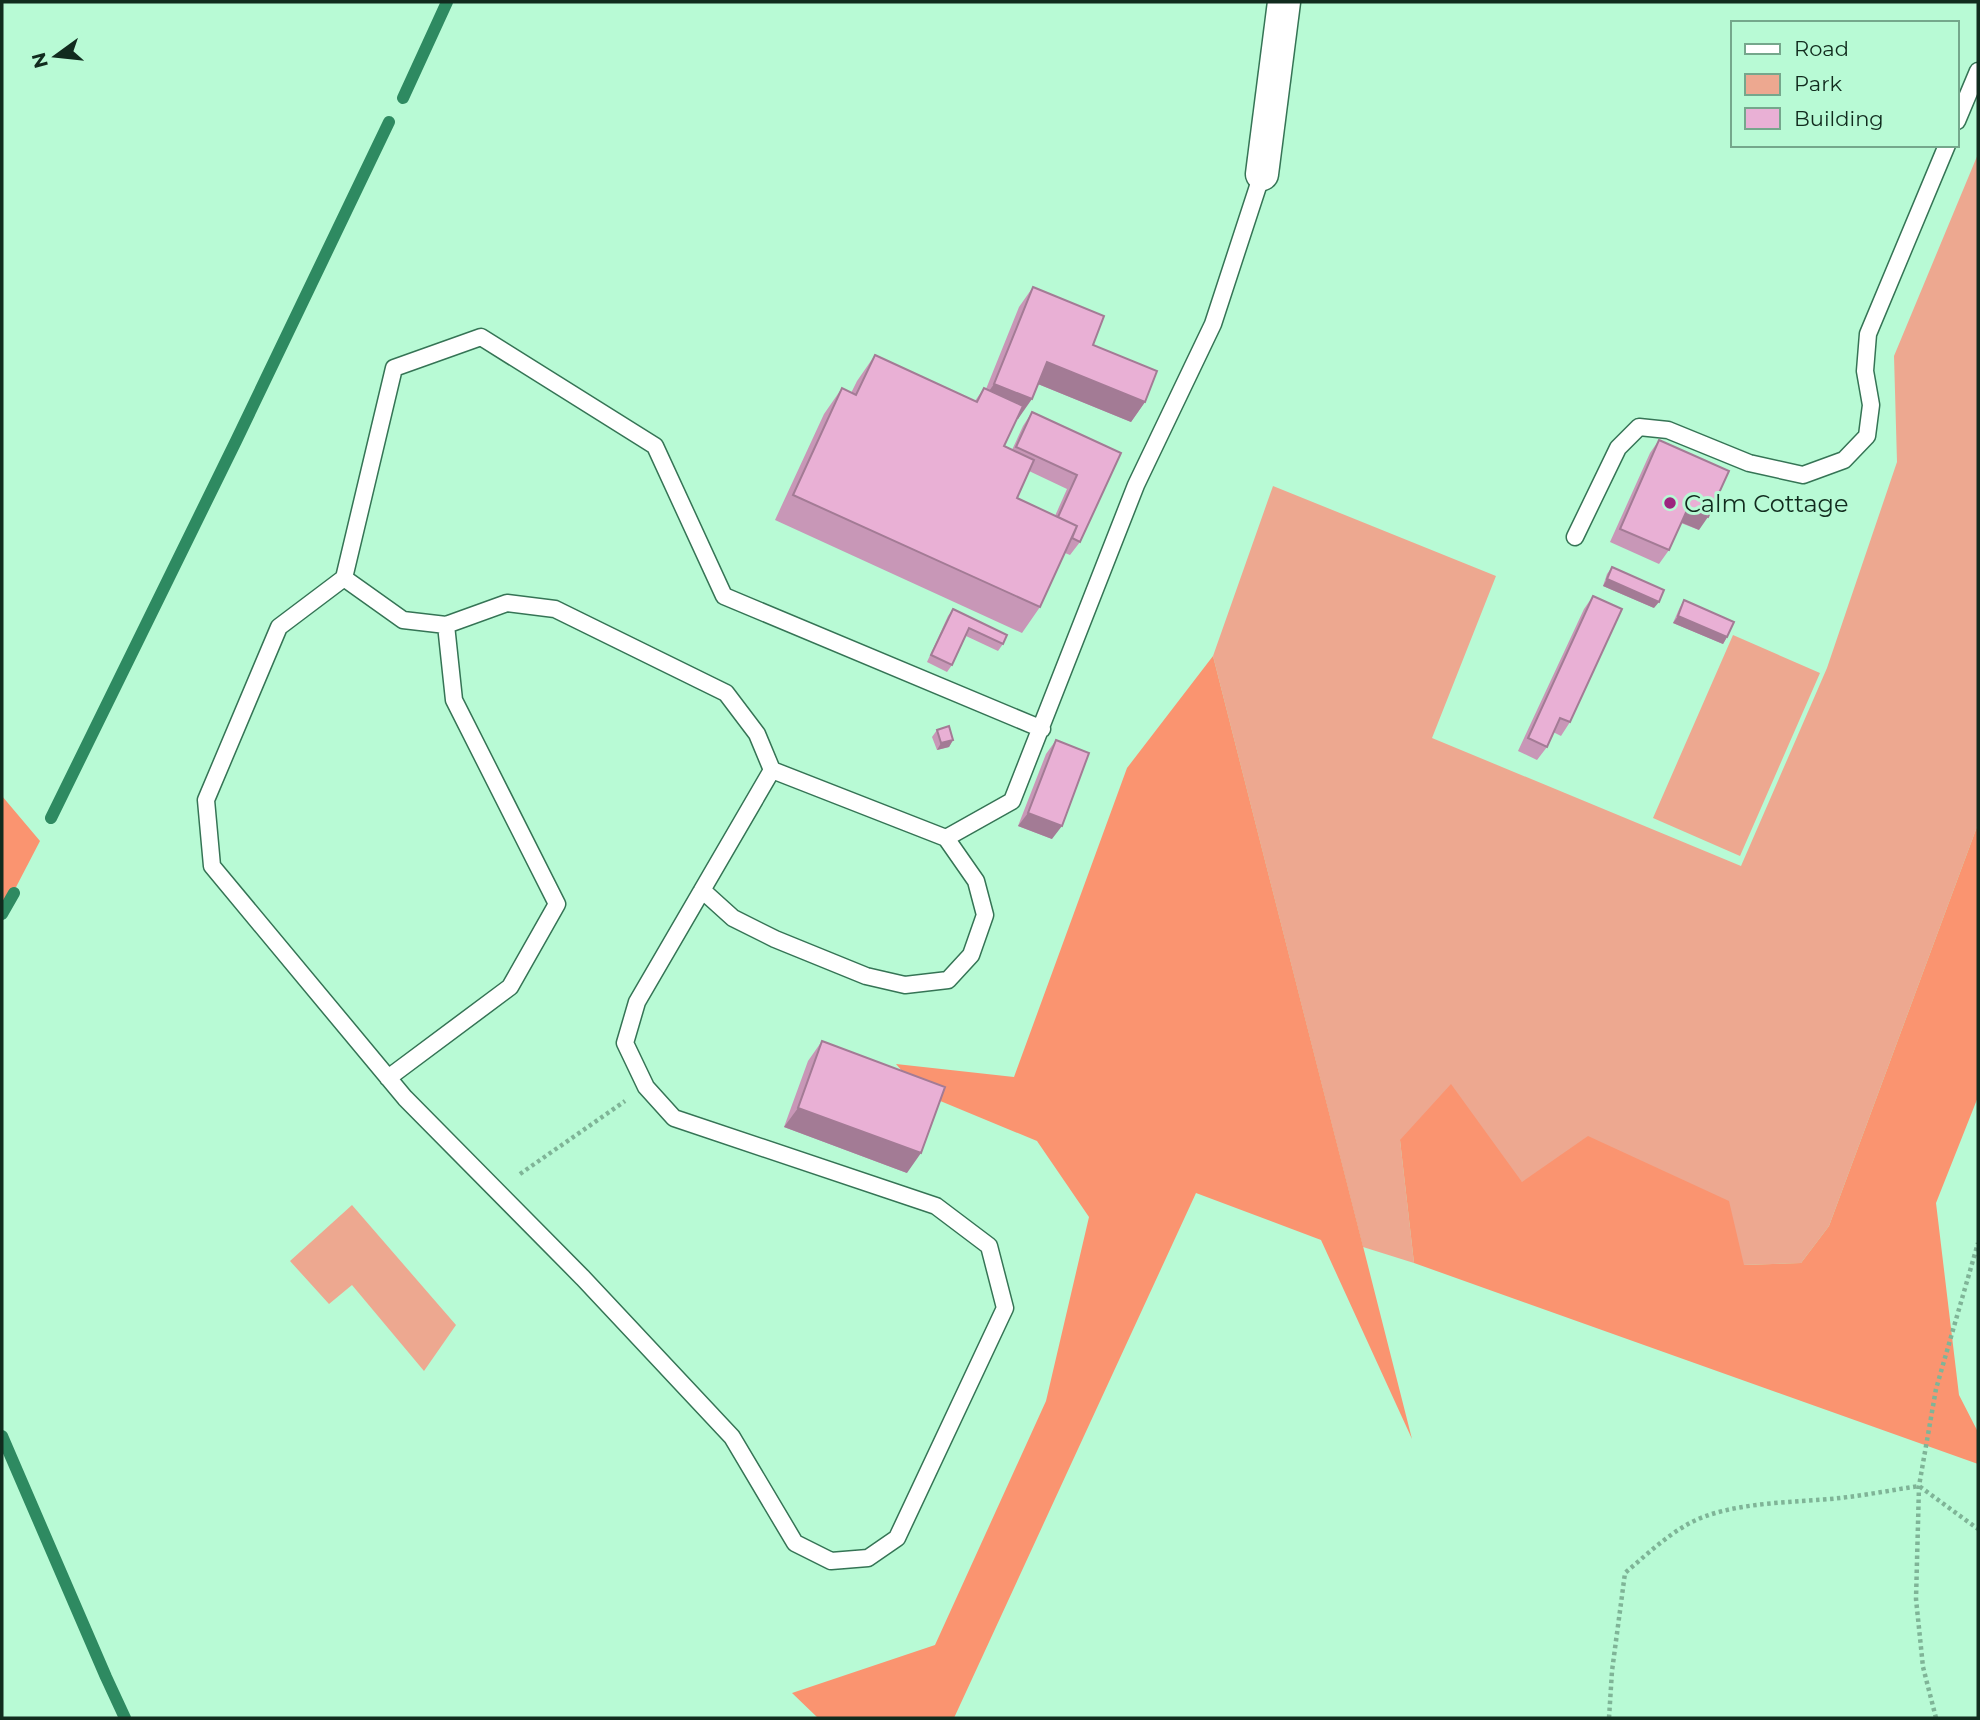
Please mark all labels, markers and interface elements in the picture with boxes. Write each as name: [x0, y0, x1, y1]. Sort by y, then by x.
north arrow: [21, 21, 91, 91]
legend: [1731, 21, 1959, 147]
text: Road: [1794, 36, 1849, 61]
text: N: [27, 50, 53, 71]
text: Park: [1794, 71, 1842, 96]
text: Building: [1794, 106, 1884, 131]
place label: Calm Cottage: [1684, 489, 1849, 518]
marker: Calm Cottage: [1662, 495, 1678, 511]

